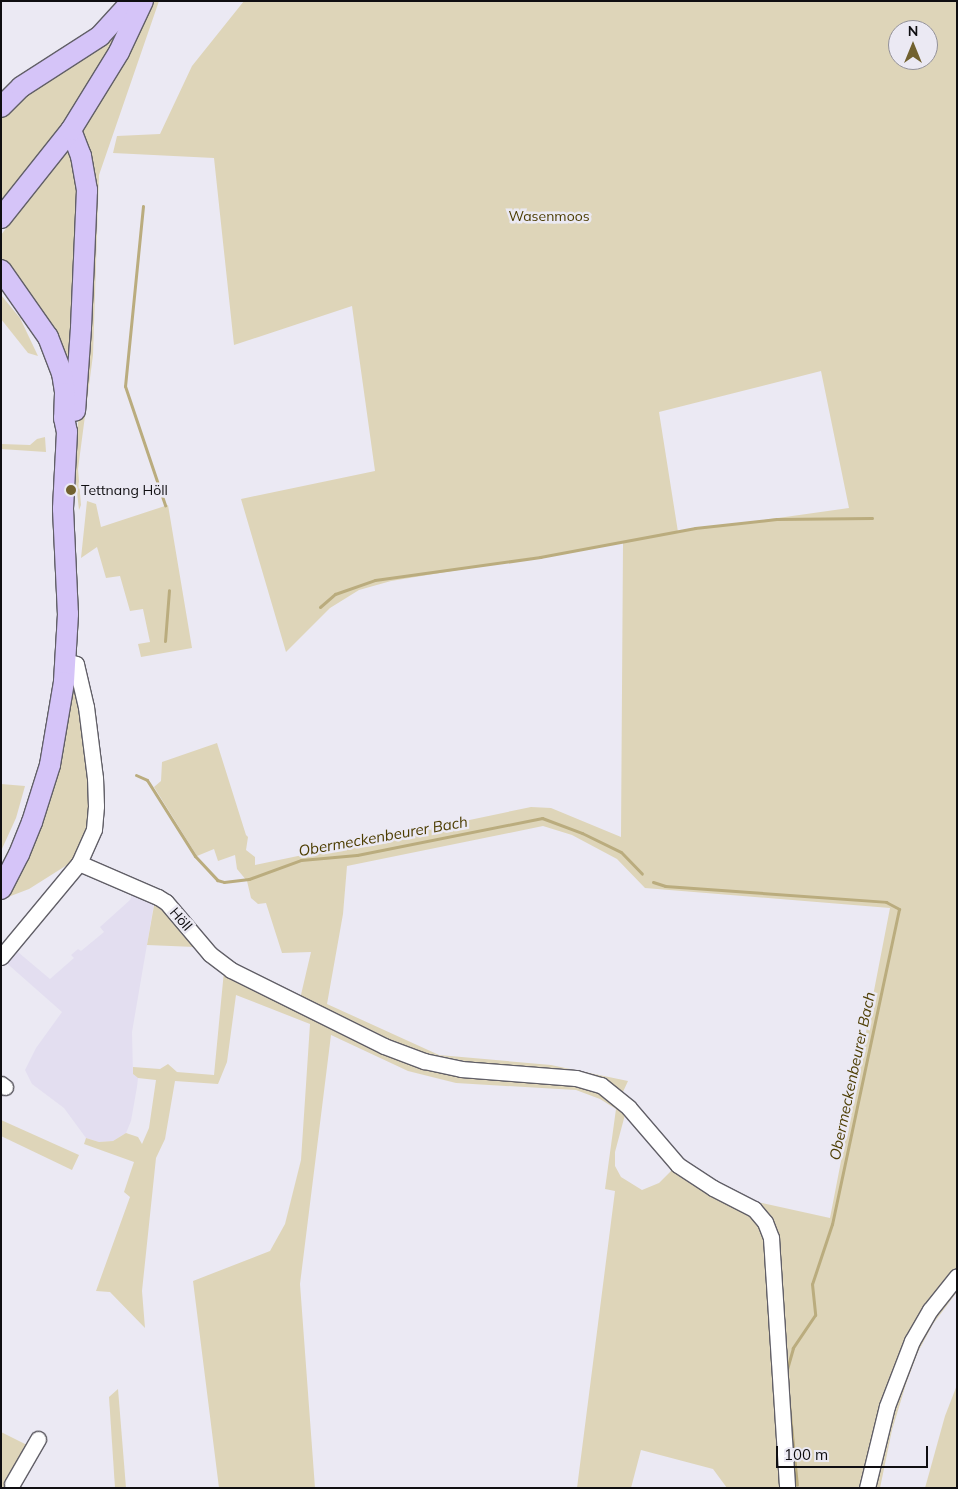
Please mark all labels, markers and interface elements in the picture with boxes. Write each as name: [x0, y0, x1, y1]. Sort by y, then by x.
north arrow: [888, 20, 938, 70]
text: N: [908, 22, 918, 40]
park label: Wasenmoos: [508, 208, 590, 224]
place label: Tettnang Höll: [81, 482, 168, 498]
marker: Tettnang Höll: [65, 484, 77, 496]
water label: Obermeckenbeurer Bach: [297, 812, 469, 860]
street label: Höll: [166, 904, 196, 934]
water label: Obermeckenbeurer Bach: [825, 990, 879, 1162]
scale bar: [778, 1436, 930, 1468]
text: 100 m: [784, 1445, 828, 1464]

